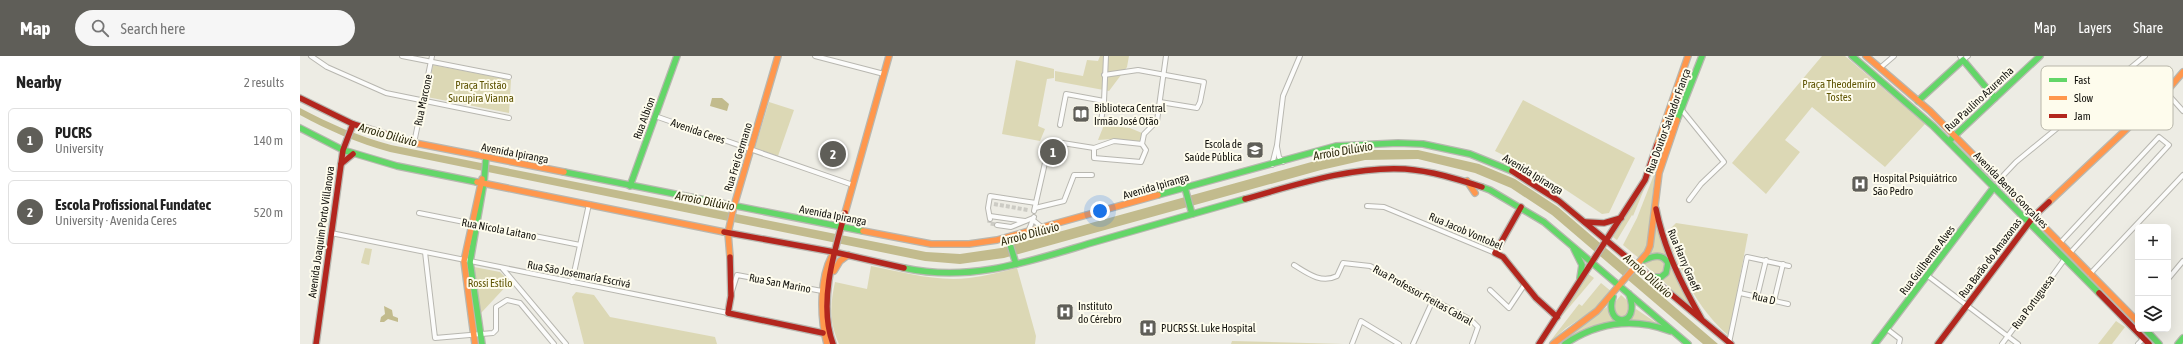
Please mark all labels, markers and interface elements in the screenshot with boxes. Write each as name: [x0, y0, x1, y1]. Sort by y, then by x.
search box: [75, 10, 355, 46]
text: Map: [20, 17, 51, 39]
icon: search: [89, 17, 111, 39]
text: Search here: [121, 20, 185, 37]
text: Map: [2034, 20, 2056, 36]
text: Layers: [2078, 20, 2111, 36]
text: Share: [2133, 20, 2163, 36]
street label: Rua Paulino Azurenha: [1942, 64, 2016, 134]
legend: [2041, 66, 2173, 130]
street label: Rua Doutor Salvador França: [1643, 67, 1693, 175]
text: Nearby: [16, 72, 62, 92]
street label: Rua Marcone: [412, 73, 434, 127]
text: Fast: [2074, 74, 2090, 86]
text: 2 results: [244, 75, 284, 90]
park label: Praça Theodemiro Tostes: [1802, 78, 1876, 103]
park label: Praça Tristão Sucupira Vianna: [448, 79, 514, 104]
text: Slow: [2074, 92, 2093, 104]
street label: Rua Albion: [631, 95, 657, 141]
place label: Biblioteca Central Irmão José Otão: [1094, 102, 1166, 127]
library icon: Biblioteca Central Irmão José Otão: [1071, 104, 1091, 124]
text: Jam: [2074, 110, 2091, 122]
street label: Avenida Ceres: [669, 116, 727, 146]
water label: Arroio Dilúvio: [356, 120, 419, 150]
street label: Rua Frei Germano: [722, 121, 754, 193]
text: PUCRS: [55, 124, 92, 141]
text: 1: [27, 133, 33, 148]
text: 140 m: [254, 133, 283, 148]
pin: 1: [1040, 137, 1066, 167]
place label: Escola de Saúde Pública: [1185, 138, 1242, 163]
pin: 2: [820, 139, 846, 169]
water label: Arroio Dilúvio: [1311, 139, 1374, 163]
school or university icon: Escola de Saúde Pública: [1245, 140, 1265, 160]
text: University: [55, 141, 104, 156]
street label: Avenida Ipiranga: [480, 141, 550, 165]
street label: Avenida Bento Gonçalves: [1971, 149, 2051, 231]
street label: Avenida Ipiranga: [1501, 151, 1565, 197]
street label: Avenida Joaquim Porto Villanova: [306, 165, 336, 299]
street label: Avenida Ipiranga: [1122, 171, 1190, 201]
place label: Hospital Psiquiátrico São Pedro: [1873, 172, 1957, 197]
hospital icon: Hospital Psiquiátrico São Pedro: [1850, 174, 1870, 194]
water label: Arroio Dilúvio: [673, 188, 736, 214]
text: Escola Profissional Fundatec: [55, 196, 211, 213]
your location: [1090, 201, 1110, 221]
street label: Avenida Ipiranga: [798, 203, 868, 227]
text: 2: [27, 205, 33, 220]
text: 520 m: [254, 205, 283, 220]
street label: Rua Jacob Vontobel: [1427, 210, 1505, 252]
text: University · Avenida Ceres: [55, 213, 177, 228]
street label: Rua Nicola Laitano: [461, 216, 537, 242]
street label: Rua Barão do Amazonas: [1956, 216, 2024, 300]
water label: Arroio Dilúvio: [998, 219, 1061, 249]
street label: Rua Guilherme Alves: [1897, 223, 1957, 297]
map controls: [2135, 224, 2171, 332]
button: +: [2135, 224, 2171, 260]
street label: Rua Harry Graeff: [1666, 227, 1703, 293]
water label: Arroio Dilúvio: [1620, 250, 1676, 301]
street label: Rua São Josemaría Escrivá: [526, 258, 632, 290]
button: −: [2135, 260, 2171, 296]
street label: Rua Professor Freitas Cabral: [1371, 263, 1475, 327]
street label: Rua San Marino: [748, 271, 812, 295]
street label: Rua Portuguesa: [2009, 273, 2057, 331]
park label: Rossi Estilo: [468, 277, 512, 289]
street label: Rua D: [1751, 289, 1777, 307]
button: layers: [2135, 296, 2171, 332]
place label: Instituto do Cérebro: [1078, 300, 1122, 325]
hospital icon: Instituto do Cérebro: [1055, 302, 1075, 322]
hospital icon: PUCRS St. Luke Hospital: [1138, 318, 1158, 338]
place label: PUCRS St. Luke Hospital: [1161, 322, 1256, 334]

